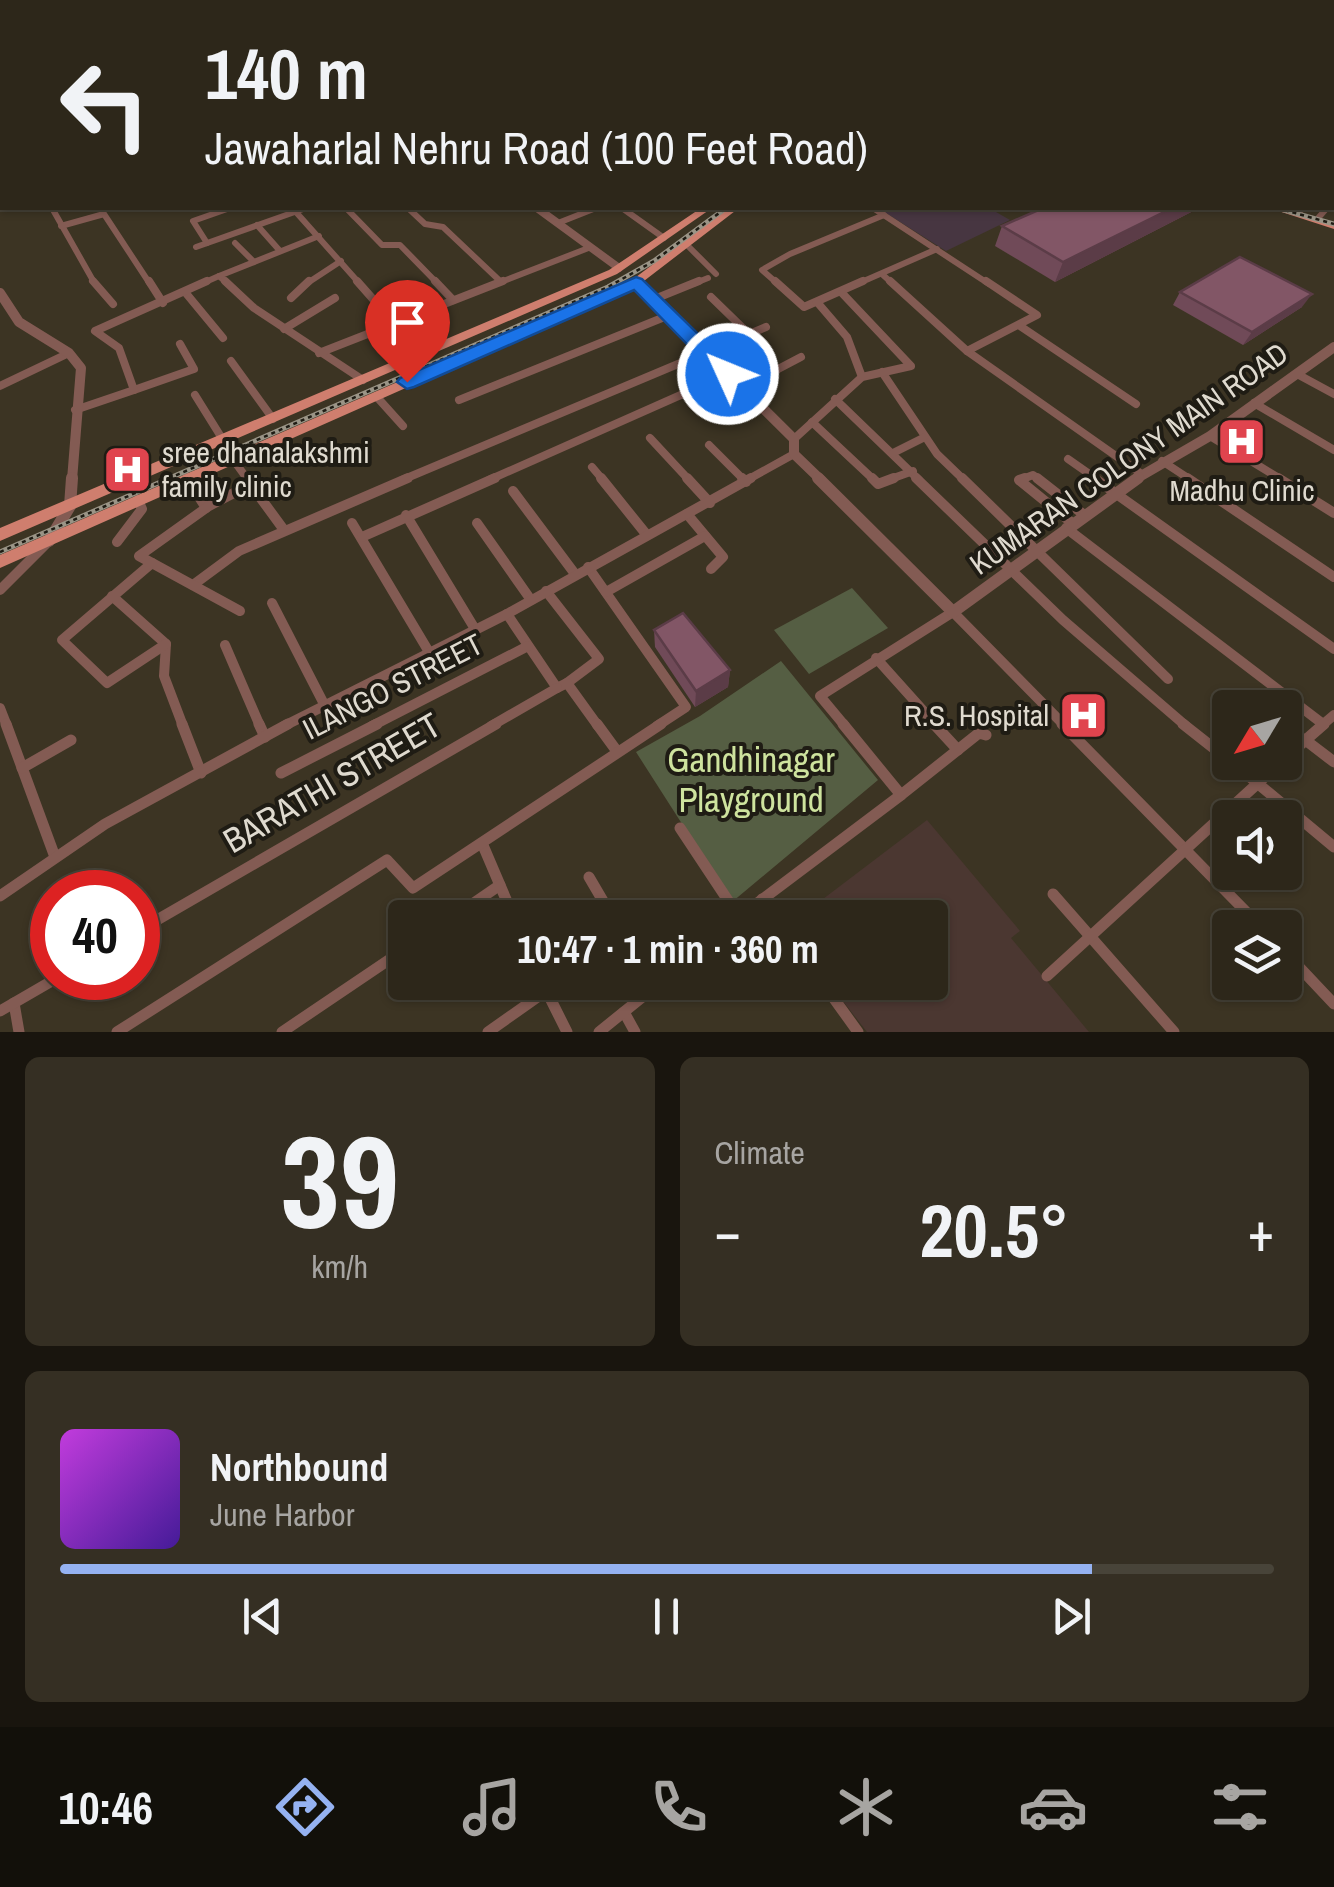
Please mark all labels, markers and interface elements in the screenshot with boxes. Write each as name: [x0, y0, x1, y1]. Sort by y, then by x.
text: 140 m: [205, 27, 368, 121]
icon: left: [40, 40, 170, 170]
text: Jawaharlal Nehru Road (100 Feet Road): [205, 117, 868, 178]
pin: [365, 280, 450, 383]
icon: arrive: [380, 295, 435, 350]
position arrow: [676, 322, 780, 426]
street label: KUMARAN COLONY MAIN ROAD: [961, 333, 1295, 583]
hospital icon: Madhu Clinic: [1216, 416, 1268, 468]
place label: sree dhanalakshmi family clinic: [162, 432, 370, 506]
hospital icon: sree dhanalakshmi family clinic: [101, 444, 153, 496]
place label: Madhu Clinic: [1170, 470, 1314, 510]
street label: ILANGO STREET: [296, 624, 489, 749]
hospital icon: R.S. Hospital: [1058, 690, 1110, 742]
north arrow: [1212, 690, 1302, 780]
map controls: [1212, 690, 1302, 1000]
place label: R.S. Hospital: [904, 695, 1049, 735]
street label: BARATHI STREET: [215, 701, 449, 864]
park label: Gandhinagar Playground: [667, 736, 835, 823]
button: sound: [1212, 800, 1302, 890]
speed limit sign: 40: [30, 870, 160, 1000]
button: layers: [1212, 910, 1302, 1000]
text: 10:47 · 1 min · 360 m: [517, 924, 819, 975]
text: 39: [280, 1092, 399, 1268]
text: Climate: [715, 1131, 805, 1174]
text: 20.5°: [919, 1179, 1069, 1280]
text: −: [715, 1194, 741, 1268]
text: +: [1248, 1194, 1274, 1268]
text: km/h: [311, 1245, 368, 1288]
text: Northbound: [210, 1442, 388, 1493]
text: June Harbor: [210, 1493, 354, 1536]
icon: previous: [235, 1589, 290, 1644]
icon: pause: [639, 1589, 694, 1644]
icon: next: [1044, 1589, 1099, 1644]
icon: directions: [270, 1772, 340, 1842]
icon: music: [457, 1772, 527, 1842]
icon: phone: [644, 1772, 714, 1842]
icon: climate: [831, 1772, 901, 1842]
icon: car: [1018, 1772, 1088, 1842]
icon: filters: [1205, 1772, 1275, 1842]
text: 10:46: [59, 1777, 153, 1838]

